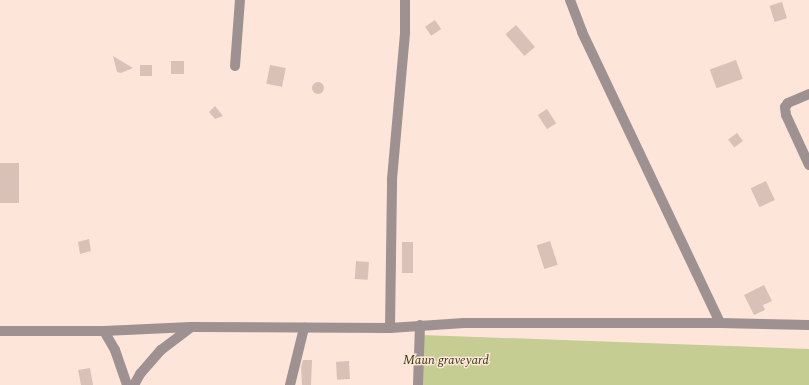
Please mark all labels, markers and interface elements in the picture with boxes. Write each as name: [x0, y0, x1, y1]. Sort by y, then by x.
park label: Maun graveyard: [403, 352, 489, 368]

